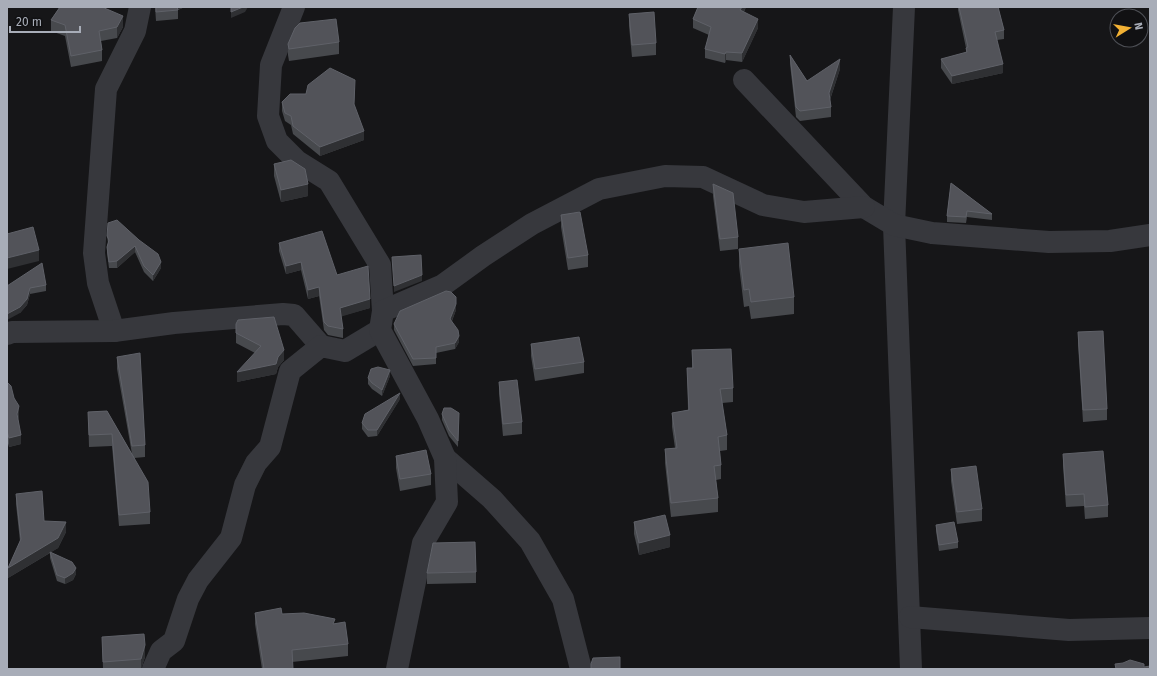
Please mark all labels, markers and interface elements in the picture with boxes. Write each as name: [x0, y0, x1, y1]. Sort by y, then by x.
scale bar: [10, 8, 80, 34]
north arrow: [1109, 8, 1149, 48]
text: 20 m: [16, 15, 42, 29]
text: N: [1131, 21, 1145, 31]

